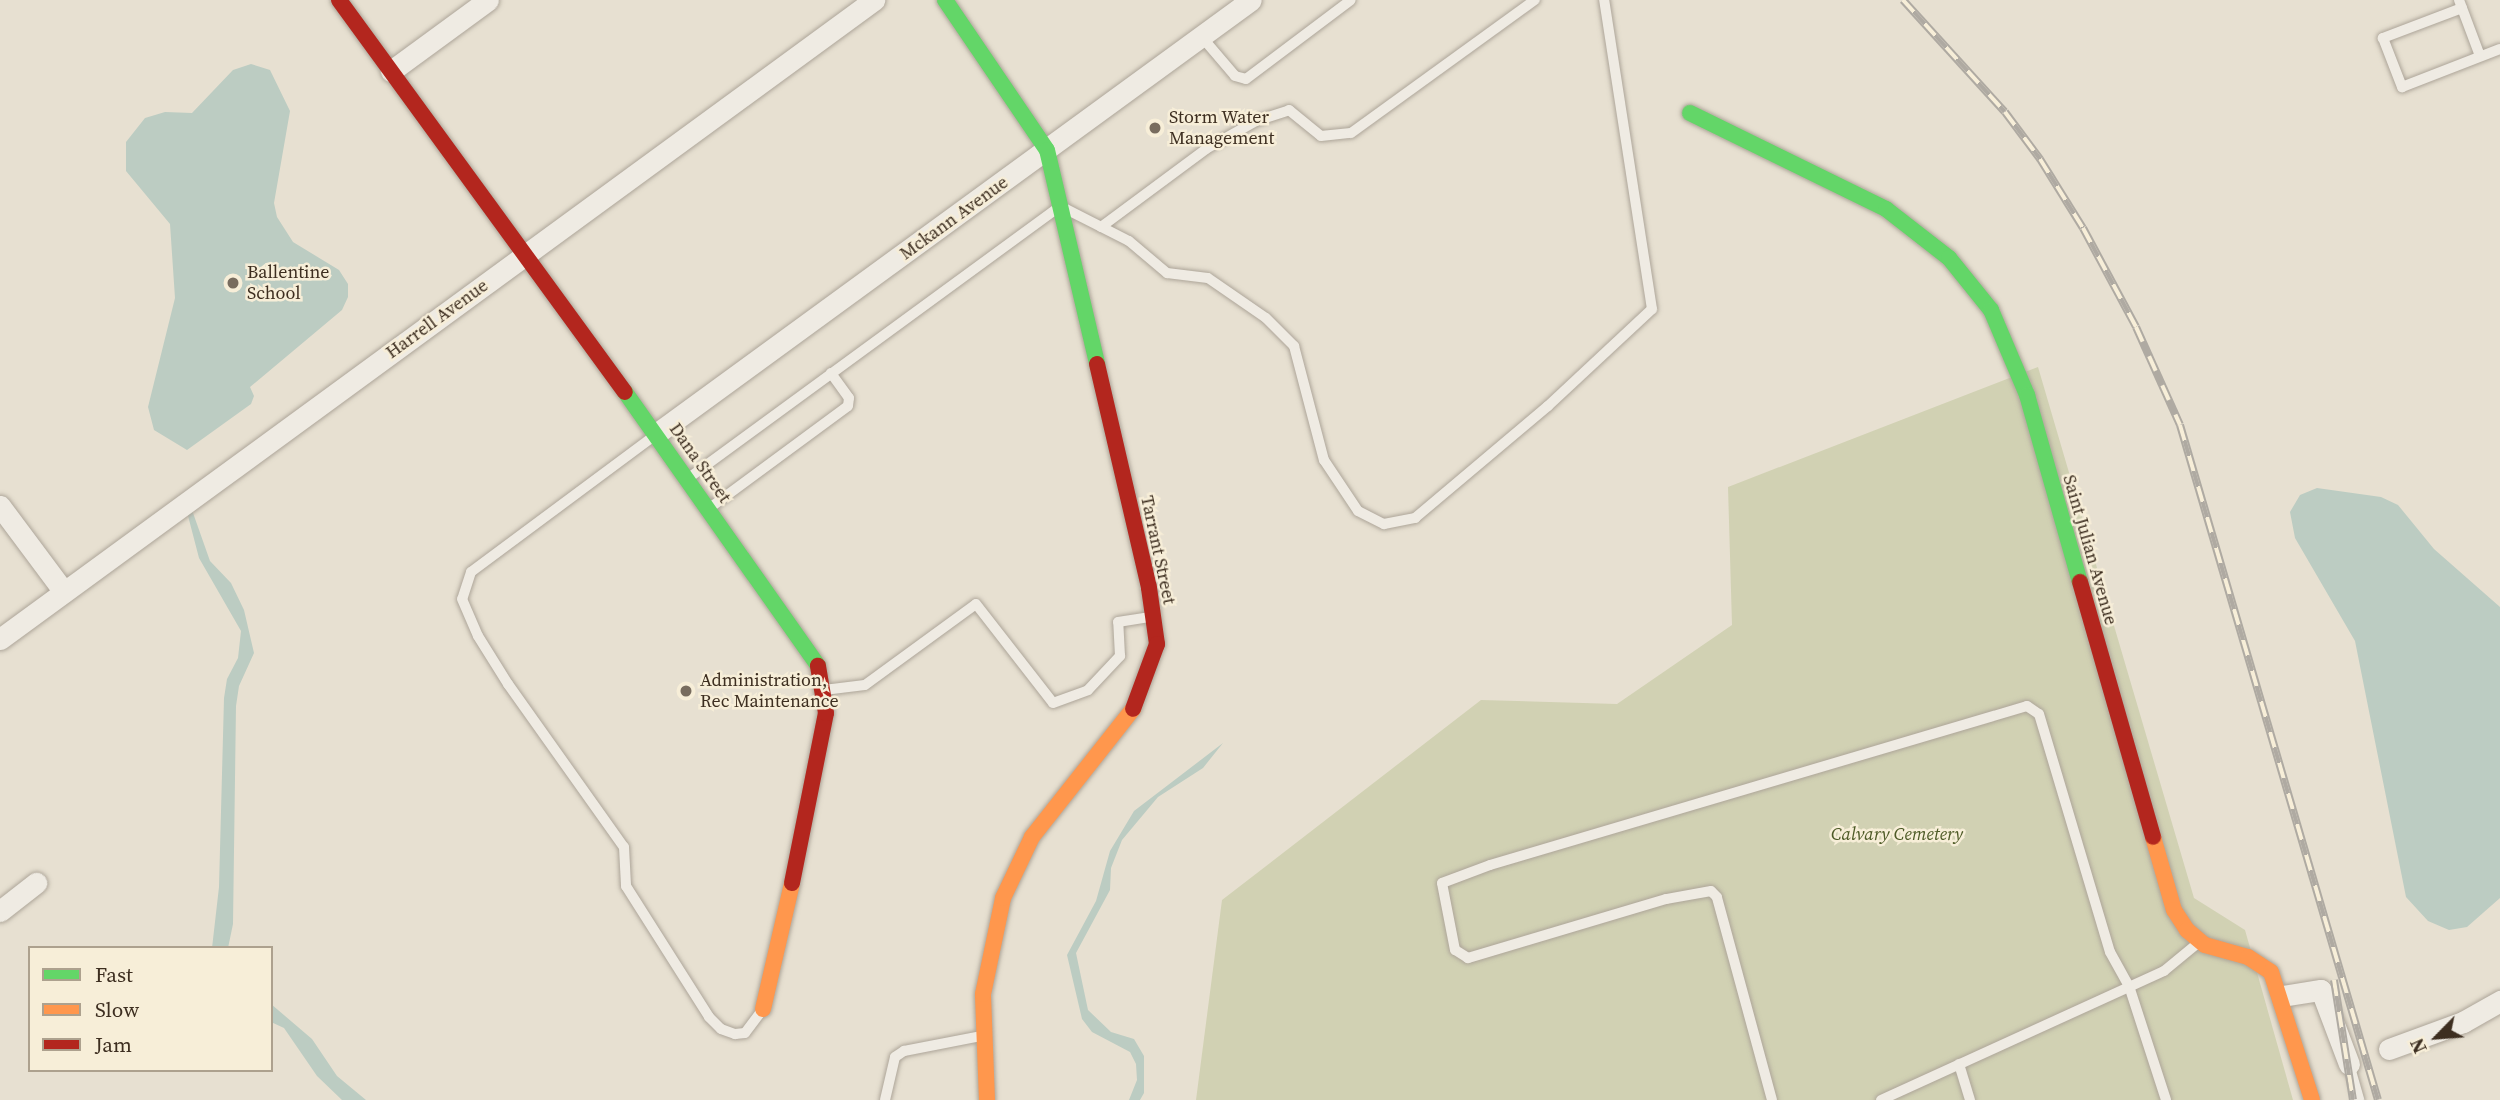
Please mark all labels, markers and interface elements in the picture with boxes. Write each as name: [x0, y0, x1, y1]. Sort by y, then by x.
place label: Storm Water Management: [1169, 107, 1274, 150]
marker: Storm Water Management: [1147, 120, 1163, 136]
street label: Mckann Avenue: [896, 172, 1012, 264]
place label: Ballentine School: [247, 262, 330, 304]
marker: Ballentine School: [225, 275, 241, 291]
street label: Harrell Avenue: [382, 275, 492, 363]
street label: Dana Street: [665, 419, 735, 507]
street label: Saint Julian Avenue: [2058, 472, 2122, 628]
street label: Tarrant Street: [1136, 494, 1180, 606]
place label: Administration, Rec Maintenance: [700, 670, 839, 712]
marker: Administration, Rec Maintenance: [678, 683, 694, 699]
park label: Calvary Cemetery: [1831, 823, 1963, 845]
legend: [28, 946, 273, 1072]
text: Fast: [95, 960, 133, 989]
text: Slow: [95, 995, 139, 1024]
north arrow: [2402, 1002, 2472, 1072]
text: Jam: [95, 1030, 132, 1059]
text: N: [2403, 1034, 2433, 1058]

